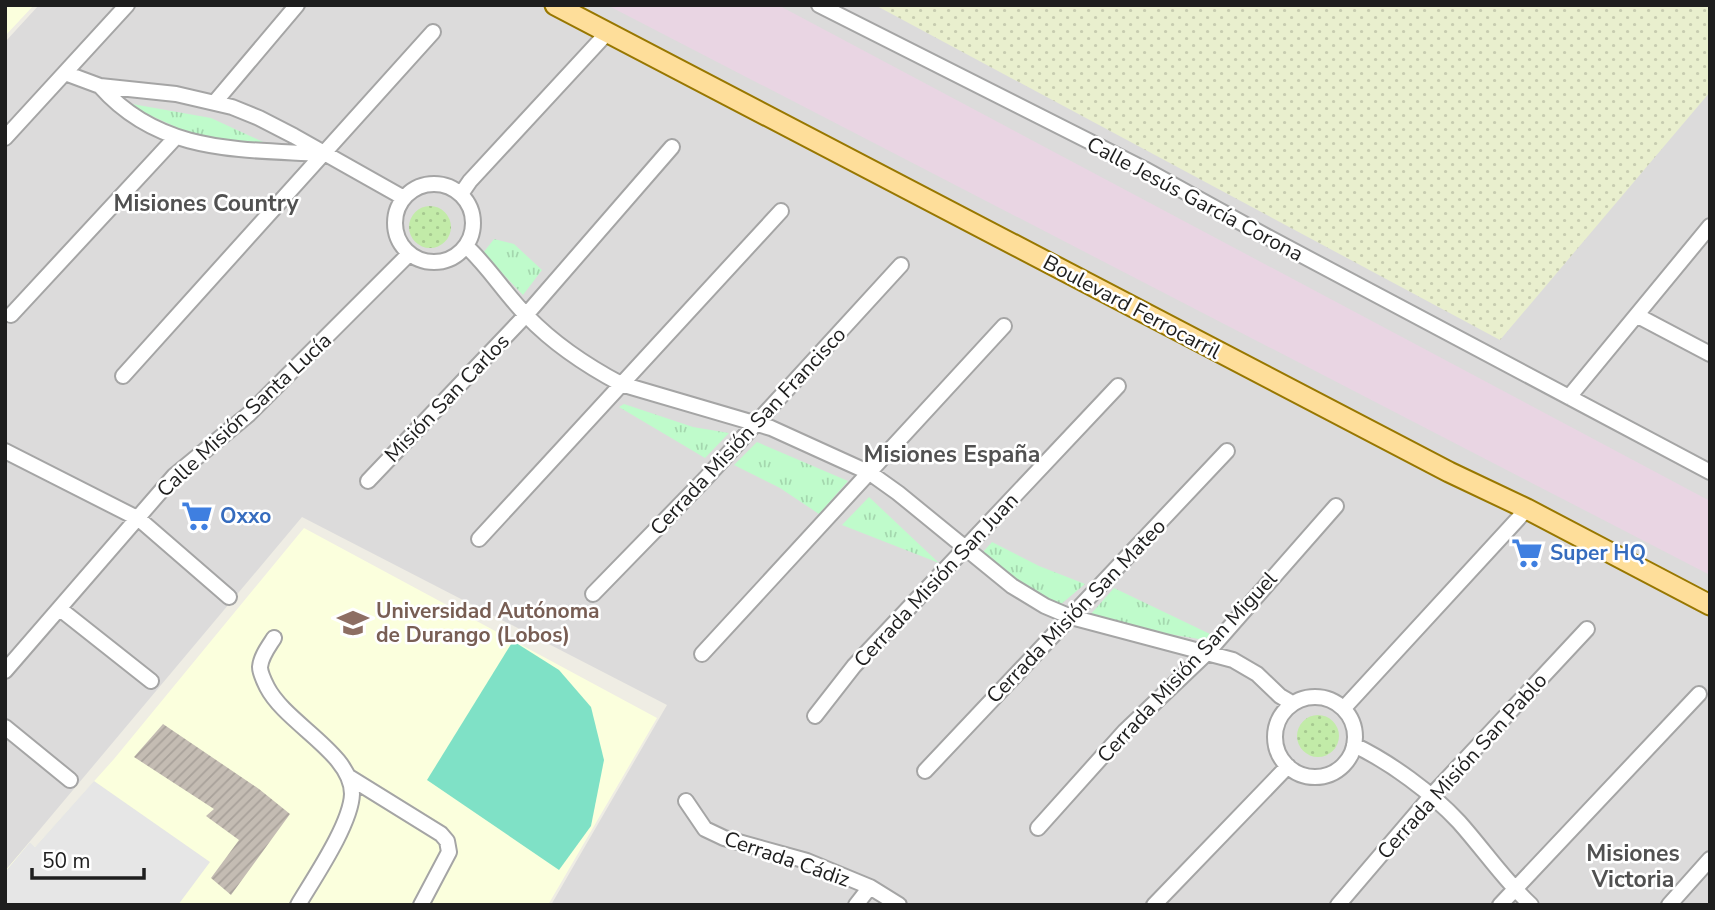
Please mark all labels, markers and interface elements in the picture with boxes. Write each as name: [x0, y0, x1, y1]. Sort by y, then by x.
street label: Calle Jesús García Corona: [1082, 130, 1308, 268]
district label: Misiones Country: [114, 188, 299, 219]
street label: Boulevard Ferrocarril: [1038, 248, 1226, 366]
street label: Cerrada Misión San Francisco: [644, 321, 852, 541]
street label: Calle Misión Santa Lucía: [151, 327, 337, 503]
street label: Misión San Carlos: [378, 328, 516, 468]
district label: Misiones España: [864, 439, 1040, 470]
street label: Cerrada Misión San Juan: [848, 487, 1024, 673]
supermarket icon: Oxxo: [180, 499, 214, 533]
place label: Oxxo: [220, 502, 271, 530]
street label: Cerrada Misión San Mateo: [980, 513, 1172, 709]
supermarket icon: Super HQ: [1510, 536, 1544, 570]
place label: Super HQ: [1550, 539, 1646, 567]
street label: Cerrada Misión San Miguel: [1091, 565, 1284, 769]
place label: Universidad Autónoma de Durango (Lobos): [376, 597, 600, 649]
school or university icon: Universidad Autónoma de Durango (Lobos): [336, 606, 370, 640]
street label: Cerrada Misión San Pablo: [1371, 667, 1553, 865]
street label: Cerrada Cádiz: [720, 824, 854, 894]
scale bar: [32, 836, 144, 880]
district label: Misiones Victoria: [1586, 838, 1680, 895]
text: 50 m: [42, 847, 91, 875]

